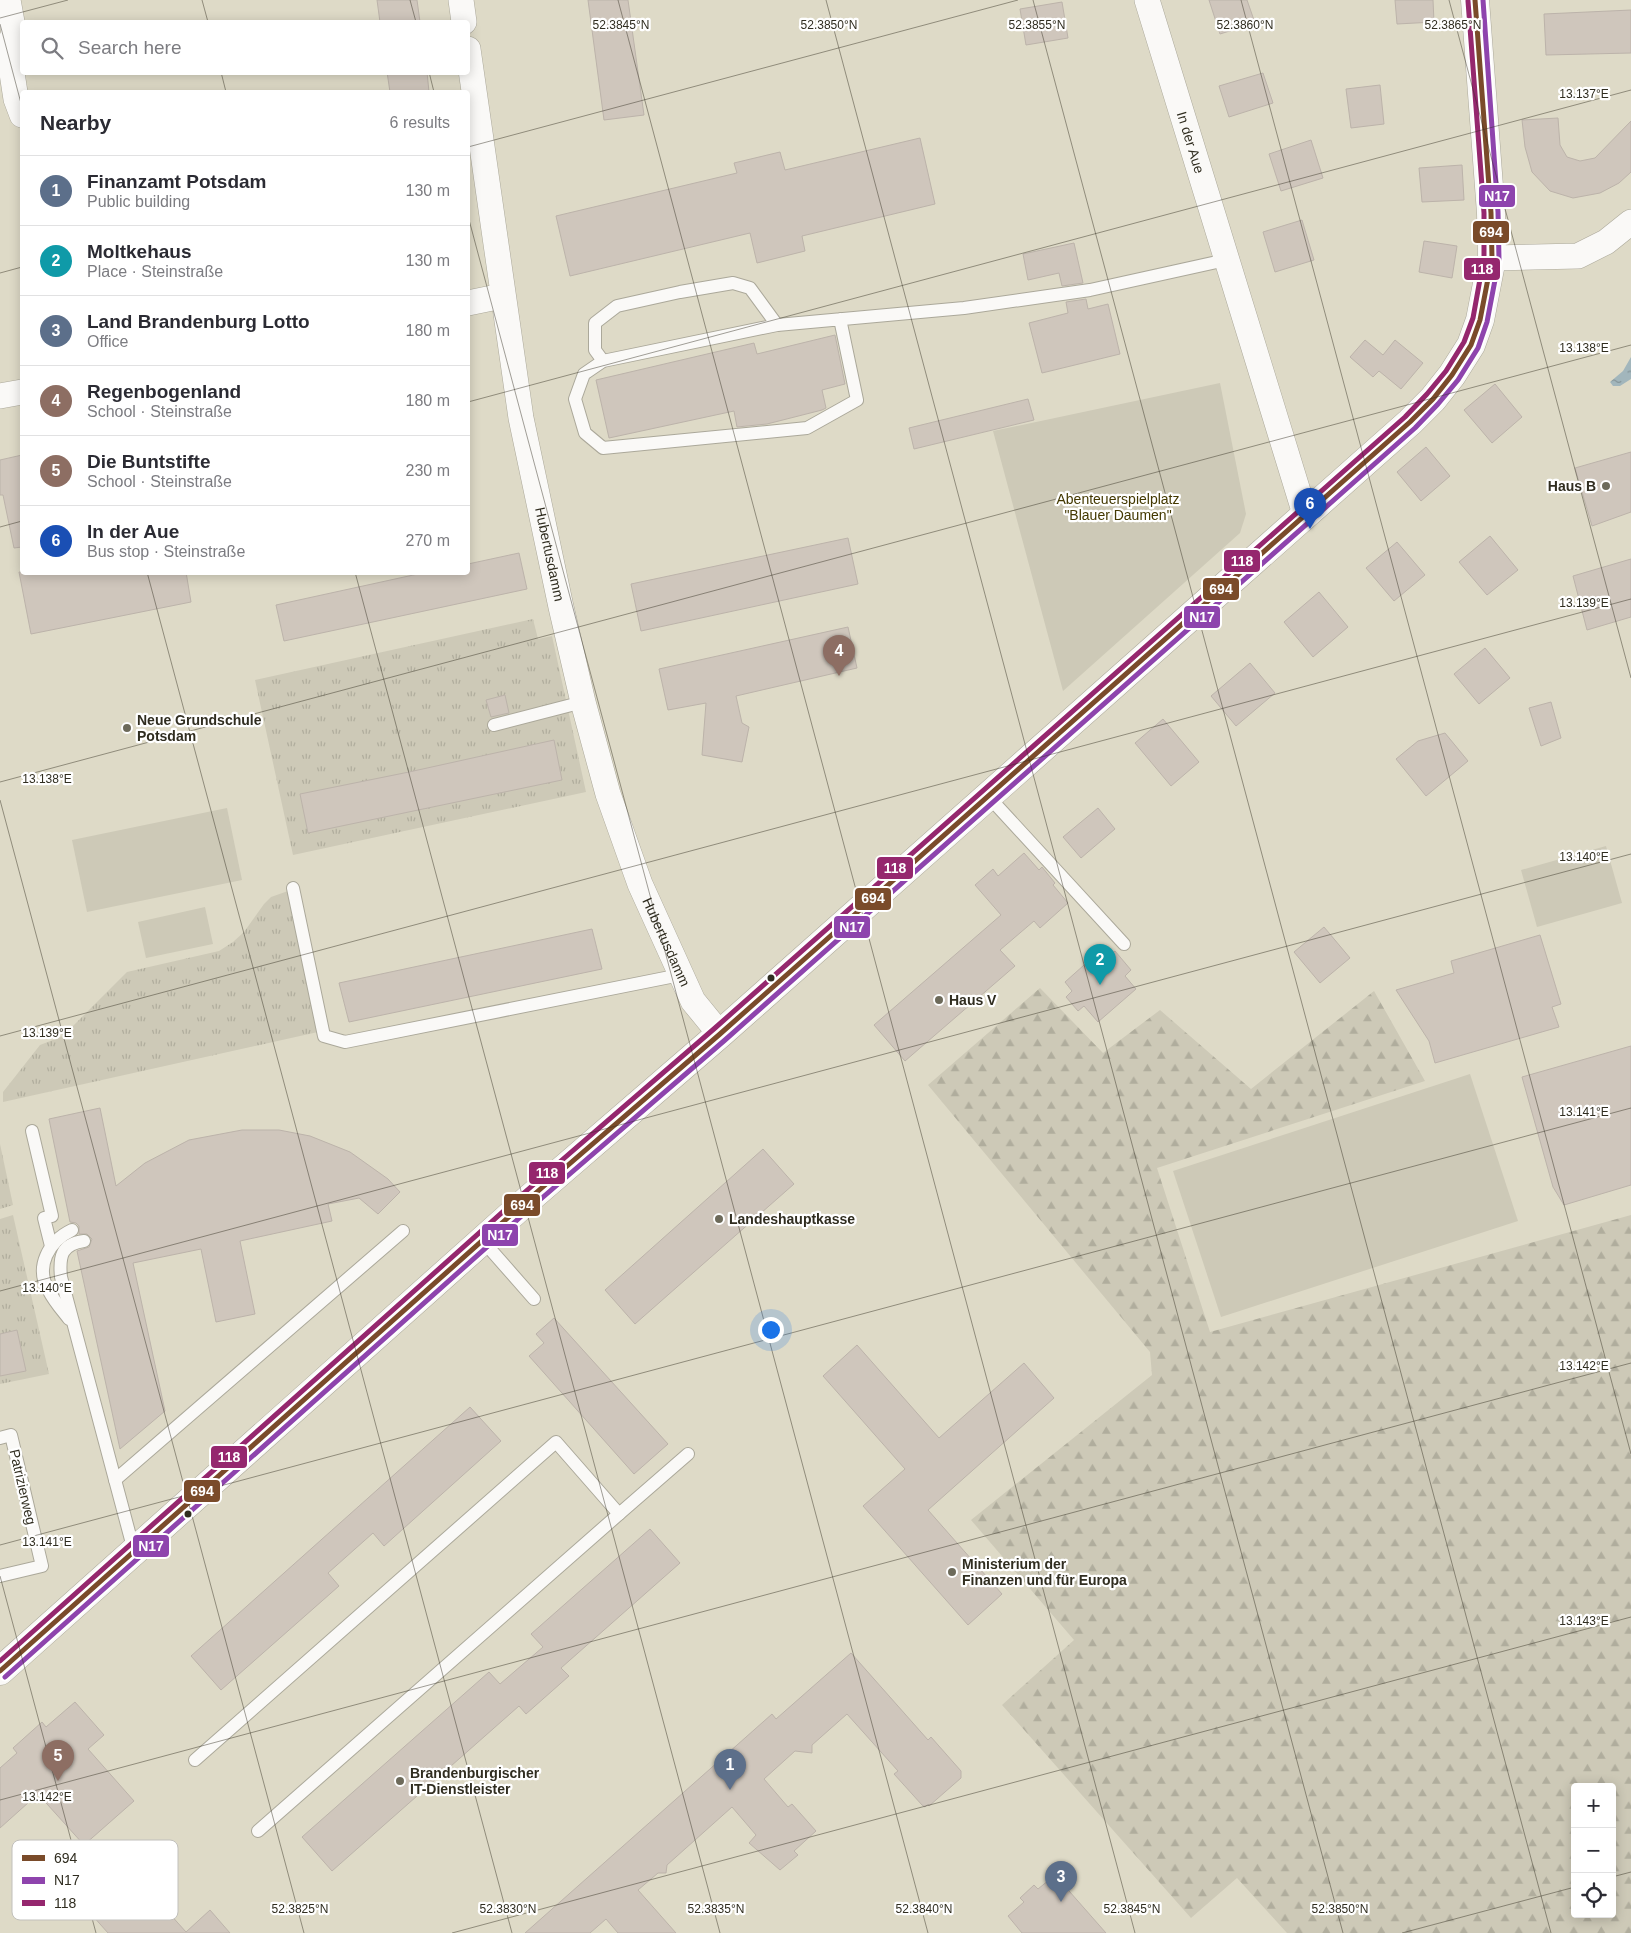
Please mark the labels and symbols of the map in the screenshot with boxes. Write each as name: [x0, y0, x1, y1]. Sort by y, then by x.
text: 52.3845°N: [593, 18, 649, 32]
text: 52.3850°N: [801, 18, 857, 32]
text: 52.3855°N: [1009, 18, 1065, 32]
text: 52.3860°N: [1217, 18, 1273, 32]
text: 52.3865°N: [1425, 18, 1481, 32]
text: 13.137°E: [1559, 87, 1609, 101]
street label: In der Aue: [1174, 110, 1208, 176]
line badge: N17: [1478, 184, 1516, 208]
text: N17: [1484, 188, 1510, 204]
line badge: 694: [1472, 220, 1510, 244]
text: 694: [1479, 224, 1503, 240]
line badge: 118: [1463, 257, 1501, 281]
text: 118: [1471, 261, 1494, 277]
text: 13.138°E: [1559, 341, 1609, 355]
place label: Haus B: [1548, 478, 1596, 494]
marker: Haus B: [1600, 480, 1612, 492]
pin: 6: [1294, 488, 1326, 529]
park label: Abenteuerspielplatz "Blauer Daumen": [1057, 491, 1179, 523]
street label: Hubertusdamm: [532, 506, 568, 603]
line badge: 118: [1223, 549, 1261, 573]
text: 118: [1231, 553, 1254, 569]
line badge: 694: [1202, 577, 1240, 601]
text: 694: [1209, 581, 1233, 597]
text: 13.139°E: [1559, 596, 1609, 610]
line badge: N17: [1183, 605, 1221, 629]
text: N17: [1189, 609, 1215, 625]
pin: 4: [823, 635, 855, 676]
place label: Neue Grundschule Potsdam: [137, 712, 262, 744]
marker: Neue Grundschule Potsdam: [121, 722, 133, 734]
text: 13.138°E: [22, 772, 72, 786]
text: 13.140°E: [1559, 850, 1609, 864]
line badge: 118: [876, 856, 914, 880]
text: 118: [884, 860, 907, 876]
line badge: 694: [854, 887, 892, 911]
text: 694: [861, 890, 885, 906]
street label: Hubertusdamm: [639, 895, 693, 989]
line badge: N17: [833, 915, 871, 939]
text: N17: [839, 919, 865, 935]
pin: 2: [1084, 944, 1116, 985]
unlabelled marker: [766, 973, 776, 983]
place label: Haus V: [949, 992, 997, 1008]
marker: Haus V: [933, 994, 945, 1006]
text: 13.139°E: [22, 1026, 72, 1040]
text: 13.141°E: [1559, 1105, 1609, 1119]
line badge: 118: [528, 1161, 566, 1185]
text: 118: [536, 1165, 559, 1181]
line badge: 694: [503, 1193, 541, 1217]
text: 694: [510, 1197, 534, 1213]
place label: Landeshauptkasse: [729, 1211, 855, 1227]
marker: Landeshauptkasse: [713, 1213, 725, 1225]
line badge: N17: [481, 1223, 519, 1247]
text: N17: [487, 1227, 513, 1243]
text: 13.140°E: [22, 1281, 72, 1295]
your location: [758, 1317, 784, 1343]
text: 13.142°E: [1559, 1359, 1609, 1373]
line badge: 118: [210, 1445, 248, 1469]
street label: Patrizierweg: [7, 1448, 39, 1526]
text: 118: [218, 1449, 241, 1465]
line badge: 694: [183, 1479, 221, 1503]
text: 694: [190, 1483, 214, 1499]
unlabelled marker: [183, 1509, 193, 1519]
line badge: N17: [132, 1534, 170, 1558]
text: 13.141°E: [22, 1535, 72, 1549]
text: N17: [138, 1538, 164, 1554]
place label: Ministerium der Finanzen und für Europa: [962, 1556, 1127, 1588]
marker: Ministerium der Finanzen und für Europa: [946, 1566, 958, 1578]
text: 13.143°E: [1559, 1614, 1609, 1628]
pin: 5: [42, 1740, 74, 1781]
pin: 1: [714, 1749, 746, 1790]
place label: Brandenburgischer IT-Dienstleister: [410, 1765, 540, 1797]
marker: Brandenburgischer IT-Dienstleister: [394, 1775, 406, 1787]
text: 13.142°E: [22, 1790, 72, 1804]
legend: [12, 1840, 178, 1920]
text: 694: [54, 1850, 78, 1866]
pin: 3: [1045, 1861, 1077, 1902]
text: N17: [54, 1872, 80, 1888]
text: 118: [54, 1895, 77, 1911]
text: 52.3825°N: [272, 1902, 328, 1916]
text: 52.3830°N: [480, 1902, 536, 1916]
text: 52.3835°N: [688, 1902, 744, 1916]
text: 52.3840°N: [896, 1902, 952, 1916]
text: 52.3845°N: [1104, 1902, 1160, 1916]
text: 52.3850°N: [1312, 1902, 1368, 1916]

